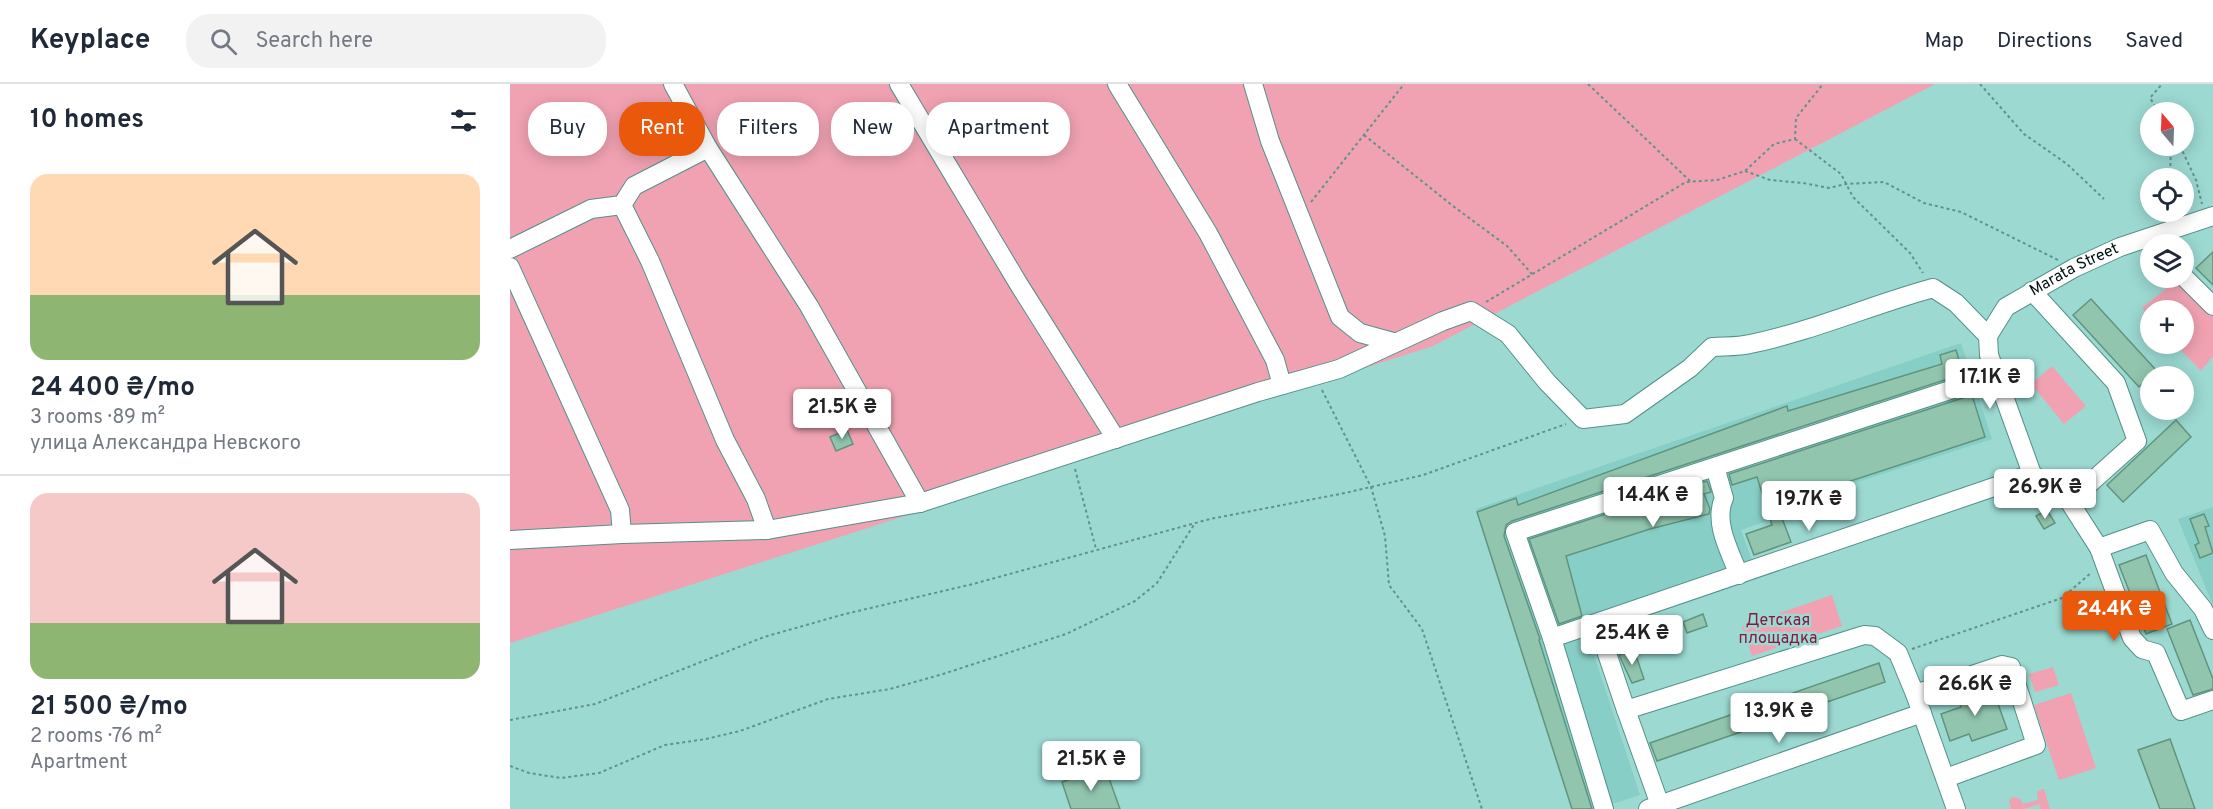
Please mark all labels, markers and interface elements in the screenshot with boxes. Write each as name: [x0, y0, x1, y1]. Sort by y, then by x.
search box: [186, 14, 606, 68]
text: Keyplace: [30, 23, 150, 59]
icon: search: [207, 25, 240, 58]
text: Search here: [255, 28, 373, 55]
text: Map: [1924, 28, 1964, 55]
text: Directions: [1997, 28, 2092, 55]
text: Saved: [2125, 28, 2183, 55]
chip: Buy: [528, 102, 607, 156]
chip: Rent: [619, 102, 705, 156]
chip: Filters: [717, 102, 819, 156]
chip: New: [831, 102, 914, 156]
chip: Apartment: [926, 102, 1070, 156]
north arrow: [2140, 102, 2194, 156]
map controls: [2140, 102, 2194, 420]
text: 10 homes: [30, 104, 144, 137]
icon: filters: [447, 104, 480, 137]
button: locate: [2140, 168, 2194, 222]
icon: home: [201, 213, 309, 321]
button: layers: [2140, 234, 2194, 288]
street label: Marata Street: [2026, 239, 2122, 301]
button: +: [2140, 300, 2194, 354]
pin: 17.1K ₴: [1935, 359, 2045, 410]
text: 17.1K ₴: [1959, 365, 2021, 391]
button: −: [2140, 366, 2194, 420]
text: 24 400 ₴/mo: [30, 372, 195, 405]
pin: 21.5K ₴: [787, 389, 897, 440]
text: 21.5K ₴: [807, 395, 877, 421]
text: 3 rooms · 89 m²: [30, 405, 165, 431]
text: улица Александра Невского: [30, 431, 301, 457]
pin: 26.9K ₴: [1990, 469, 2100, 520]
text: 26.9K ₴: [2008, 475, 2082, 501]
pin: 14.4K ₴: [1598, 477, 1708, 528]
pin: 19.7K ₴: [1754, 481, 1864, 532]
text: 14.4K ₴: [1618, 483, 1688, 509]
text: 19.7K ₴: [1776, 487, 1842, 513]
icon: home: [201, 532, 309, 640]
pin: 24.4K ₴: [2059, 591, 2169, 642]
text: 24.4K ₴: [2076, 597, 2152, 623]
park label: Детская площадка: [1739, 611, 1817, 649]
pin: 25.4K ₴: [1577, 615, 1687, 666]
text: 25.4K ₴: [1595, 621, 1669, 647]
pin: 26.6K ₴: [1920, 666, 2030, 717]
text: 26.6K ₴: [1938, 672, 2012, 698]
text: 21 500 ₴/mo: [30, 691, 188, 724]
pin: 13.9K ₴: [1724, 693, 1834, 744]
text: 13.9K ₴: [1745, 699, 1813, 725]
text: 2 rooms · 76 m²: [30, 724, 162, 750]
pin: 21.5K ₴: [1036, 741, 1146, 792]
text: 21.5K ₴: [1056, 747, 1126, 773]
text: Apartment: [30, 750, 128, 776]

